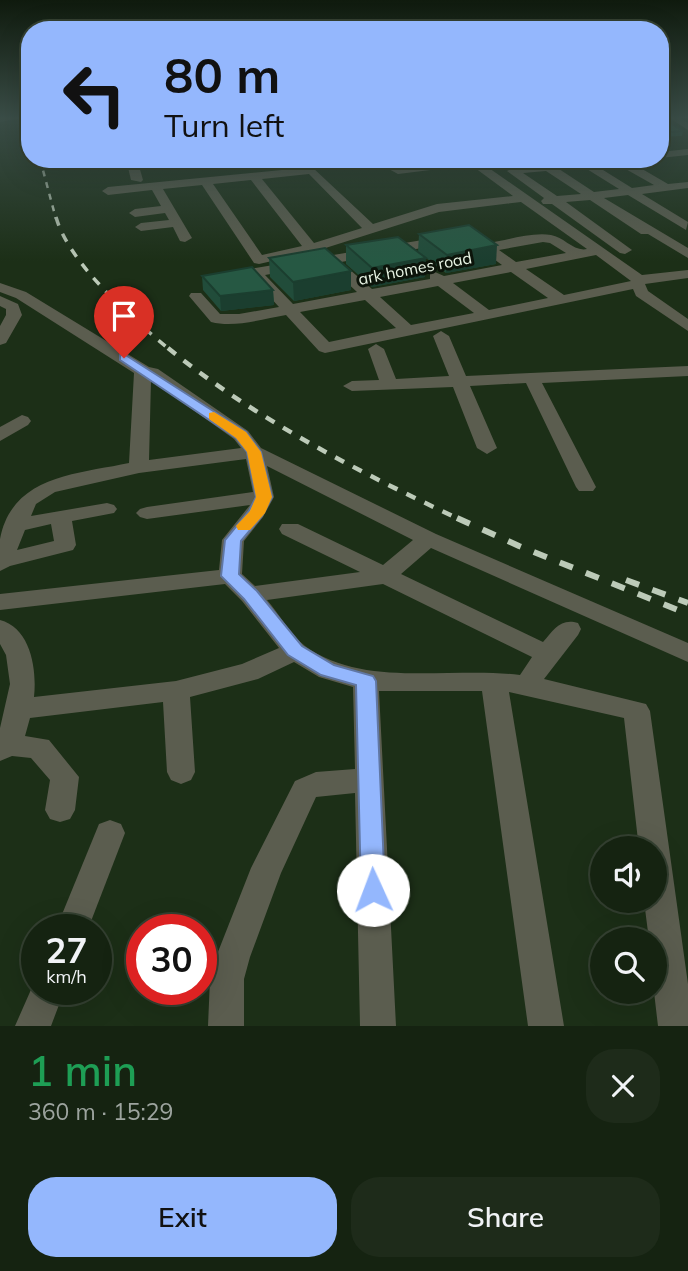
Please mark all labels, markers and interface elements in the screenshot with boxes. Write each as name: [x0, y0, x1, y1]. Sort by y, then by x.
text: 80 m: [164, 44, 280, 105]
icon: left: [49, 49, 140, 140]
text: Turn left: [164, 105, 284, 145]
street label: ark homes road: [357, 247, 473, 289]
pin: [94, 286, 154, 358]
icon: arrive: [105, 297, 143, 335]
map controls: [590, 836, 667, 1004]
button: sound: [590, 836, 667, 913]
position arrow: [336, 853, 410, 927]
speed limit sign: 30: [126, 914, 217, 1005]
button: search: [590, 927, 667, 1004]
text: 27: [45, 928, 88, 972]
text: km/h: [46, 965, 87, 988]
text: 1 min: [28, 1044, 137, 1097]
button: close: [586, 1049, 660, 1123]
text: 360 m · 15:29: [28, 1097, 173, 1126]
button: Exit: [28, 1177, 337, 1257]
button: Share: [351, 1177, 660, 1257]

